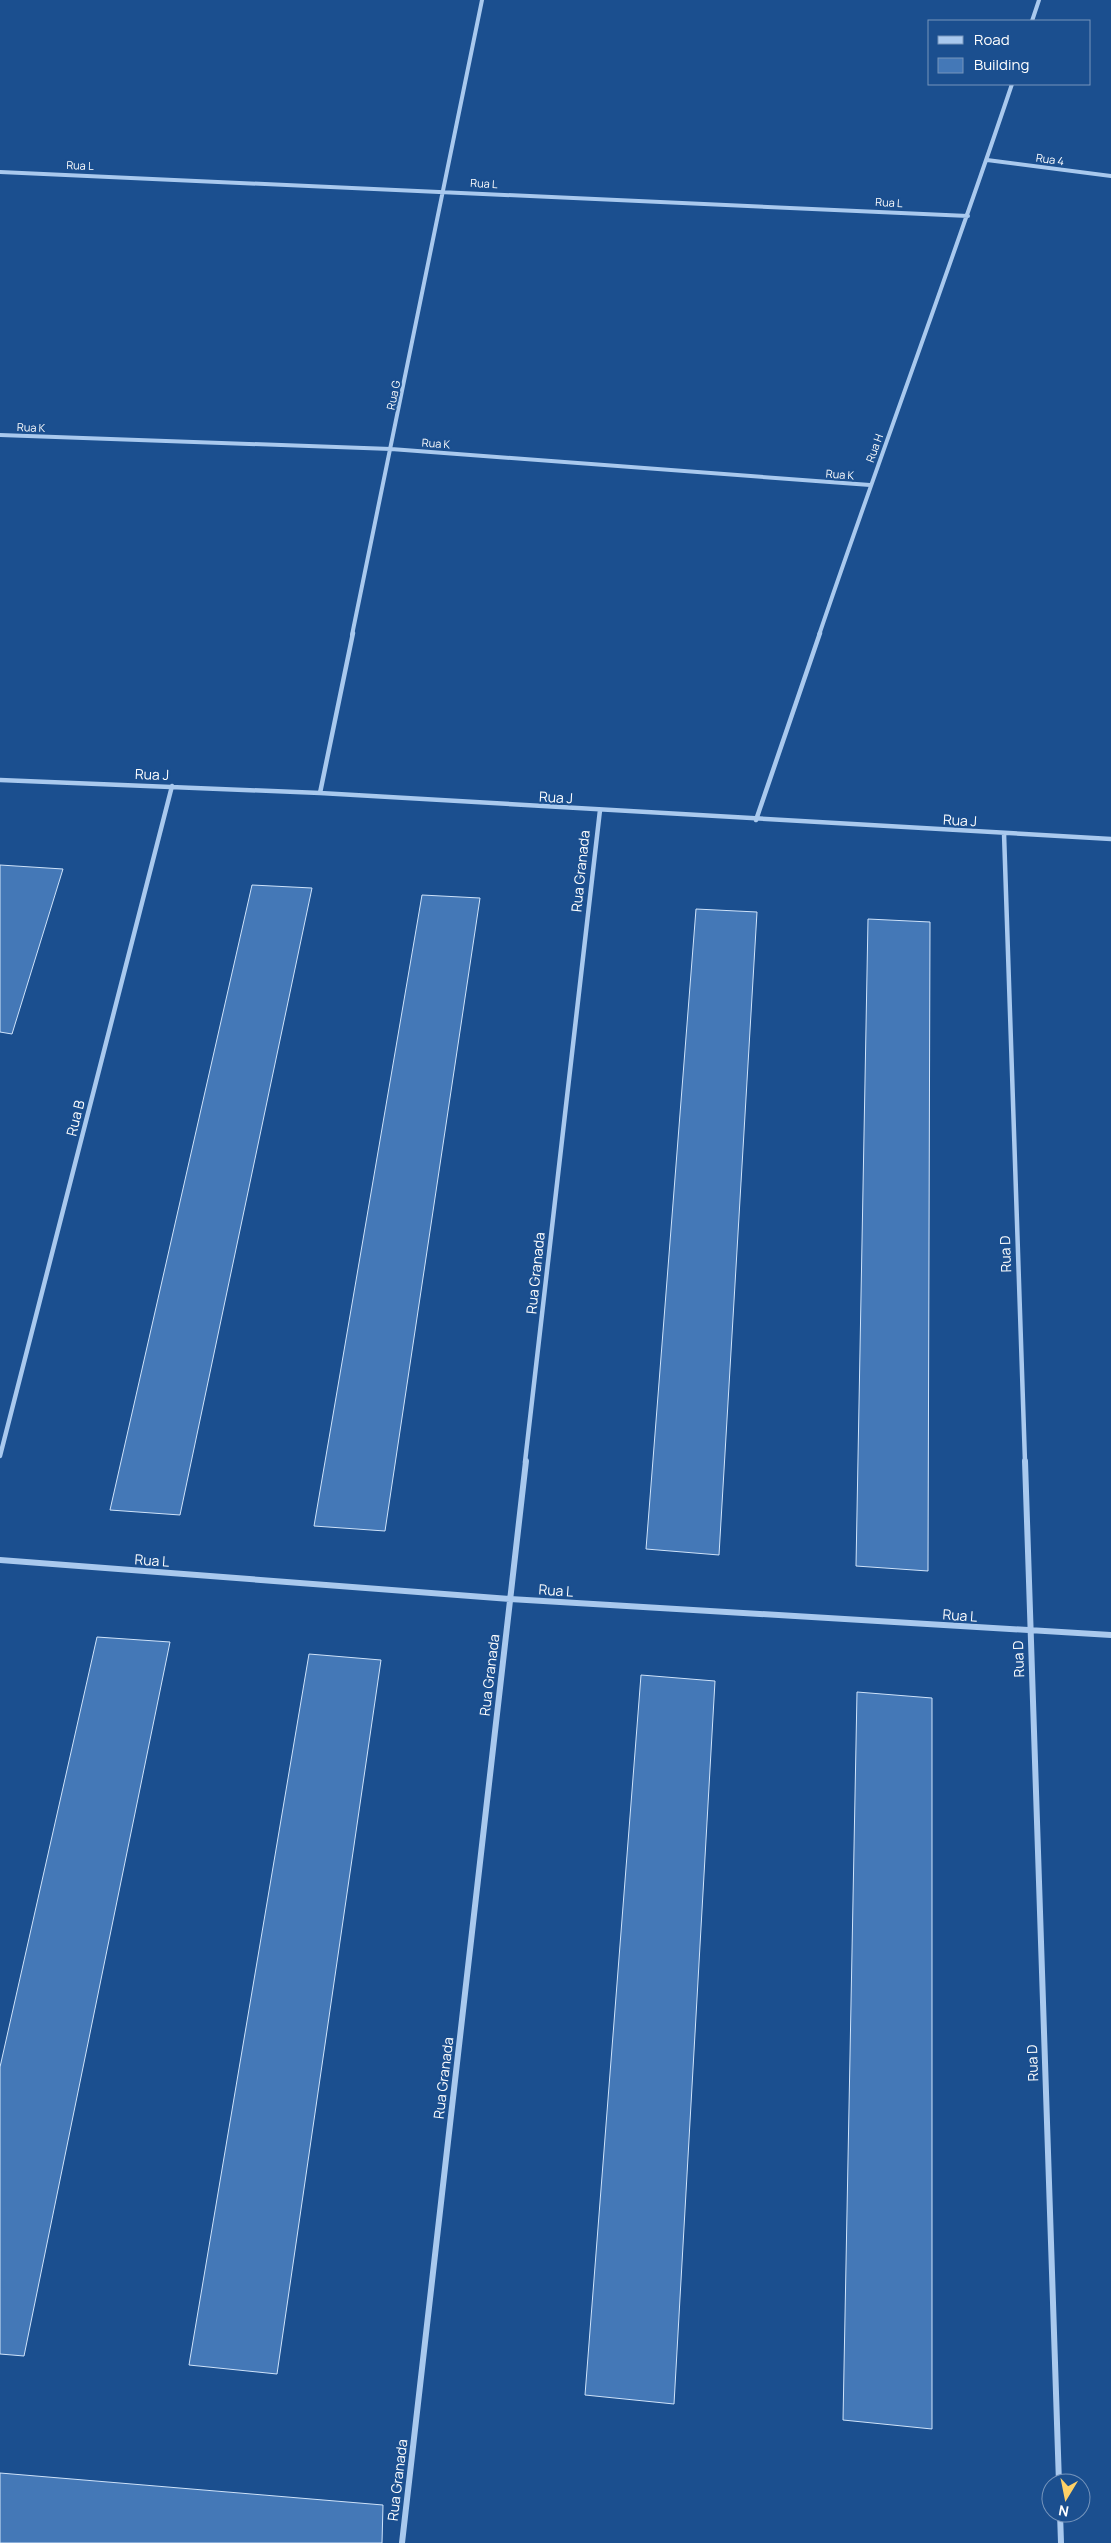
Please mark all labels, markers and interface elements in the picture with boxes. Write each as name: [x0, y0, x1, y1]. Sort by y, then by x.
legend: [928, 20, 1091, 85]
text: Road: [974, 29, 1010, 50]
text: Building: [974, 54, 1029, 75]
street label: Rua 4: [1035, 150, 1065, 168]
street label: Rua L: [66, 157, 94, 173]
street label: Rua L: [470, 175, 498, 191]
street label: Rua L: [875, 194, 903, 210]
street label: Rua G: [383, 379, 403, 411]
street label: Rua K: [17, 419, 46, 435]
street label: Rua H: [862, 432, 886, 464]
street label: Rua K: [421, 435, 451, 452]
street label: Rua K: [825, 466, 855, 483]
street label: Rua J: [135, 764, 169, 784]
street label: Rua J: [538, 787, 574, 807]
street label: Rua J: [942, 810, 978, 830]
street label: Rua Granada: [566, 829, 594, 913]
street label: Rua B: [61, 1098, 89, 1138]
street label: Rua Granada: [521, 1231, 549, 1315]
street label: Rua D: [995, 1235, 1015, 1273]
street label: Rua L: [134, 1549, 170, 1571]
street label: Rua L: [538, 1579, 574, 1601]
street label: Rua L: [942, 1604, 978, 1626]
street label: Rua Granada: [475, 1633, 503, 1717]
street label: Rua D: [1008, 1640, 1028, 1678]
street label: Rua Granada: [429, 2036, 457, 2120]
street label: Rua D: [1022, 2044, 1042, 2082]
street label: Rua Granada: [383, 2438, 411, 2522]
north arrow: [1041, 2473, 1091, 2523]
text: N: [1057, 2501, 1070, 2522]

